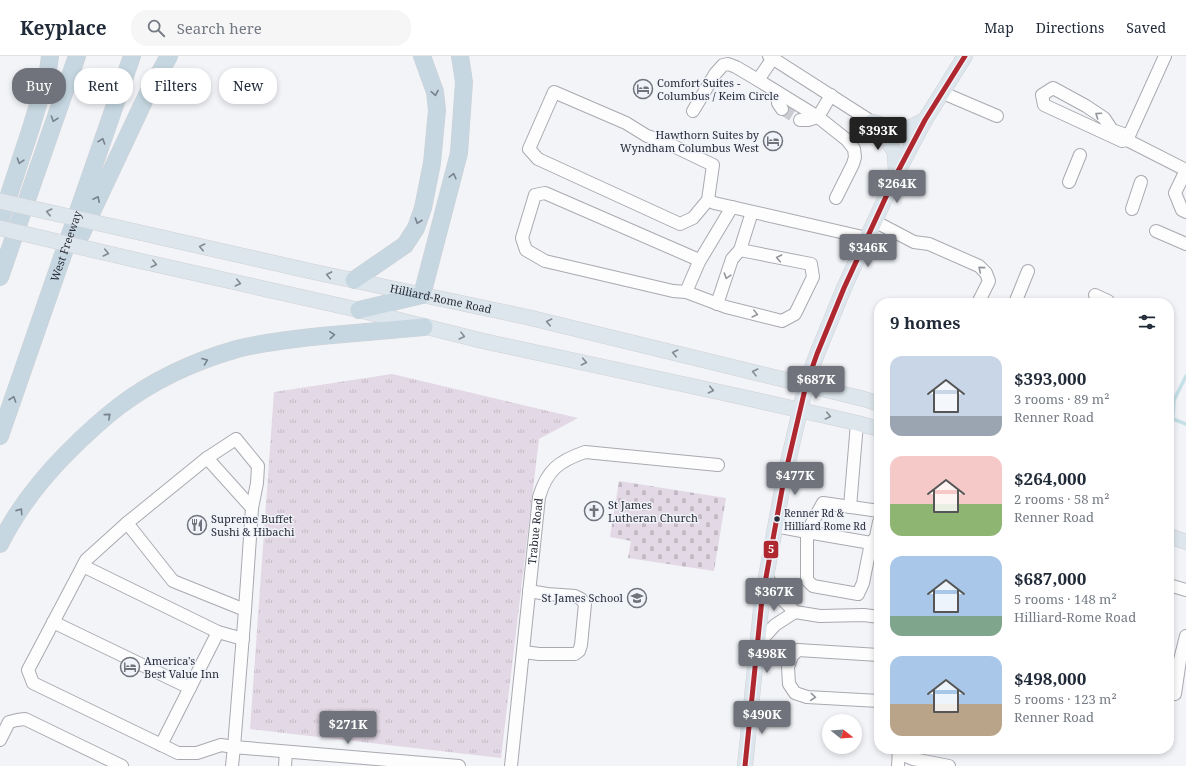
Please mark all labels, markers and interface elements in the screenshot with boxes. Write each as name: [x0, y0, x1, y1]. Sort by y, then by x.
search box: [131, 10, 411, 46]
text: Keyplace: [20, 15, 107, 41]
icon: search: [145, 17, 167, 39]
text: Search here: [177, 18, 262, 38]
text: Map: [984, 18, 1014, 37]
text: Directions: [1036, 18, 1104, 37]
text: Saved: [1126, 18, 1166, 37]
chip: Buy: [12, 68, 66, 104]
chip: Rent: [74, 68, 133, 104]
chip: Filters: [141, 68, 211, 104]
chip: New: [219, 68, 277, 104]
place label: Comfort Suites - Columbus / Keim Circle: [657, 75, 779, 103]
hotel icon: Comfort Suites - Columbus / Keim Circle: [632, 78, 654, 100]
one-way arrow: [430, 90, 438, 96]
one-way arrow: [1096, 112, 1103, 119]
one-way arrow: [50, 115, 59, 122]
pin: $393K: [850, 117, 906, 151]
text: $393K: [859, 121, 897, 139]
place label: Hawthorn Suites by Wyndham Columbus West: [620, 127, 760, 155]
hotel icon: Hawthorn Suites by Wyndham Columbus West: [762, 130, 784, 152]
one-way arrow: [97, 138, 105, 145]
one-way arrow: [16, 157, 25, 164]
pin: $264K: [869, 170, 925, 204]
one-way arrow: [449, 173, 457, 179]
text: $264K: [878, 174, 916, 192]
one-way arrow: [92, 196, 100, 204]
street label: West Freeway: [46, 208, 85, 283]
one-way arrow: [46, 209, 52, 217]
one-way arrow: [415, 217, 423, 224]
pin: $346K: [840, 234, 896, 268]
text: $346K: [849, 238, 887, 256]
one-way arrow: [199, 244, 206, 252]
one-way arrow: [103, 248, 109, 256]
one-way arrow: [775, 254, 782, 262]
one-way arrow: [151, 260, 158, 268]
one-way arrow: [979, 267, 986, 274]
one-way arrow: [326, 272, 332, 280]
one-way arrow: [723, 272, 731, 279]
one-way arrow: [235, 279, 242, 287]
street label: Hilliard-Rome Road: [389, 280, 493, 316]
one-way arrow: [751, 309, 758, 318]
text: 9 homes: [890, 311, 960, 334]
icon: filters: [1136, 311, 1158, 333]
one-way arrow: [545, 319, 552, 327]
one-way arrow: [329, 331, 335, 340]
one-way arrow: [459, 331, 465, 339]
one-way arrow: [672, 349, 678, 357]
one-way arrow: [202, 357, 209, 365]
one-way arrow: [581, 358, 587, 366]
pin: $687K: [788, 366, 844, 400]
text: $393,000: [1014, 367, 1086, 390]
one-way arrow: [752, 368, 759, 377]
text: $687K: [797, 370, 835, 388]
icon: home: [922, 372, 970, 420]
one-way arrow: [708, 385, 714, 394]
text: 3 rooms · 89 m²: [1014, 390, 1109, 408]
one-way arrow: [8, 396, 16, 403]
text: Renner Road: [1014, 408, 1094, 426]
one-way arrow: [825, 412, 832, 420]
one-way arrow: [103, 413, 110, 420]
pin: $477K: [767, 462, 823, 496]
text: $477K: [776, 466, 814, 484]
text: $264,000: [1014, 467, 1086, 490]
icon: home: [922, 472, 970, 520]
text: 2 rooms · 58 m²: [1014, 490, 1109, 508]
street label: Trabue Road: [524, 497, 546, 565]
place label: St James Lutheran Church: [608, 497, 698, 525]
church icon: St James Lutheran Church: [583, 500, 605, 522]
place label: Renner Rd & Hilliard Rome Rd: [784, 506, 866, 533]
one-way arrow: [15, 508, 23, 515]
text: Renner Road: [1014, 508, 1094, 526]
place label: Supreme Buffet Sushi & Hibachi: [211, 511, 295, 539]
restaurant icon: Supreme Buffet Sushi & Hibachi: [186, 514, 208, 536]
marker: Renner Rd & Hilliard Rome Rd: [772, 514, 782, 524]
line badge: 5: [763, 540, 779, 559]
text: 5: [768, 541, 774, 556]
text: $687,000: [1014, 567, 1086, 590]
icon: home: [922, 572, 970, 620]
pin: $367K: [746, 578, 802, 612]
text: $367K: [755, 582, 793, 600]
school or university icon: St James School: [626, 587, 648, 609]
place label: St James School: [542, 590, 624, 605]
text: 5 rooms · 148 m²: [1014, 590, 1117, 608]
text: Hilliard-Rome Road: [1014, 608, 1136, 626]
pin: $498K: [739, 640, 795, 674]
text: $498K: [748, 644, 786, 662]
place label: America's Best Value Inn: [144, 653, 219, 681]
hotel icon: America's Best Value Inn: [119, 656, 141, 678]
text: $498,000: [1014, 667, 1086, 690]
icon: home: [922, 672, 970, 720]
text: 5 rooms · 123 m²: [1014, 690, 1117, 708]
one-way arrow: [810, 692, 816, 701]
pin: $490K: [734, 701, 790, 735]
text: $490K: [743, 705, 781, 723]
text: Renner Road: [1014, 708, 1094, 726]
pin: $271K: [320, 711, 376, 745]
north arrow: [822, 714, 862, 754]
map controls: [822, 714, 862, 754]
text: $271K: [329, 715, 367, 733]

